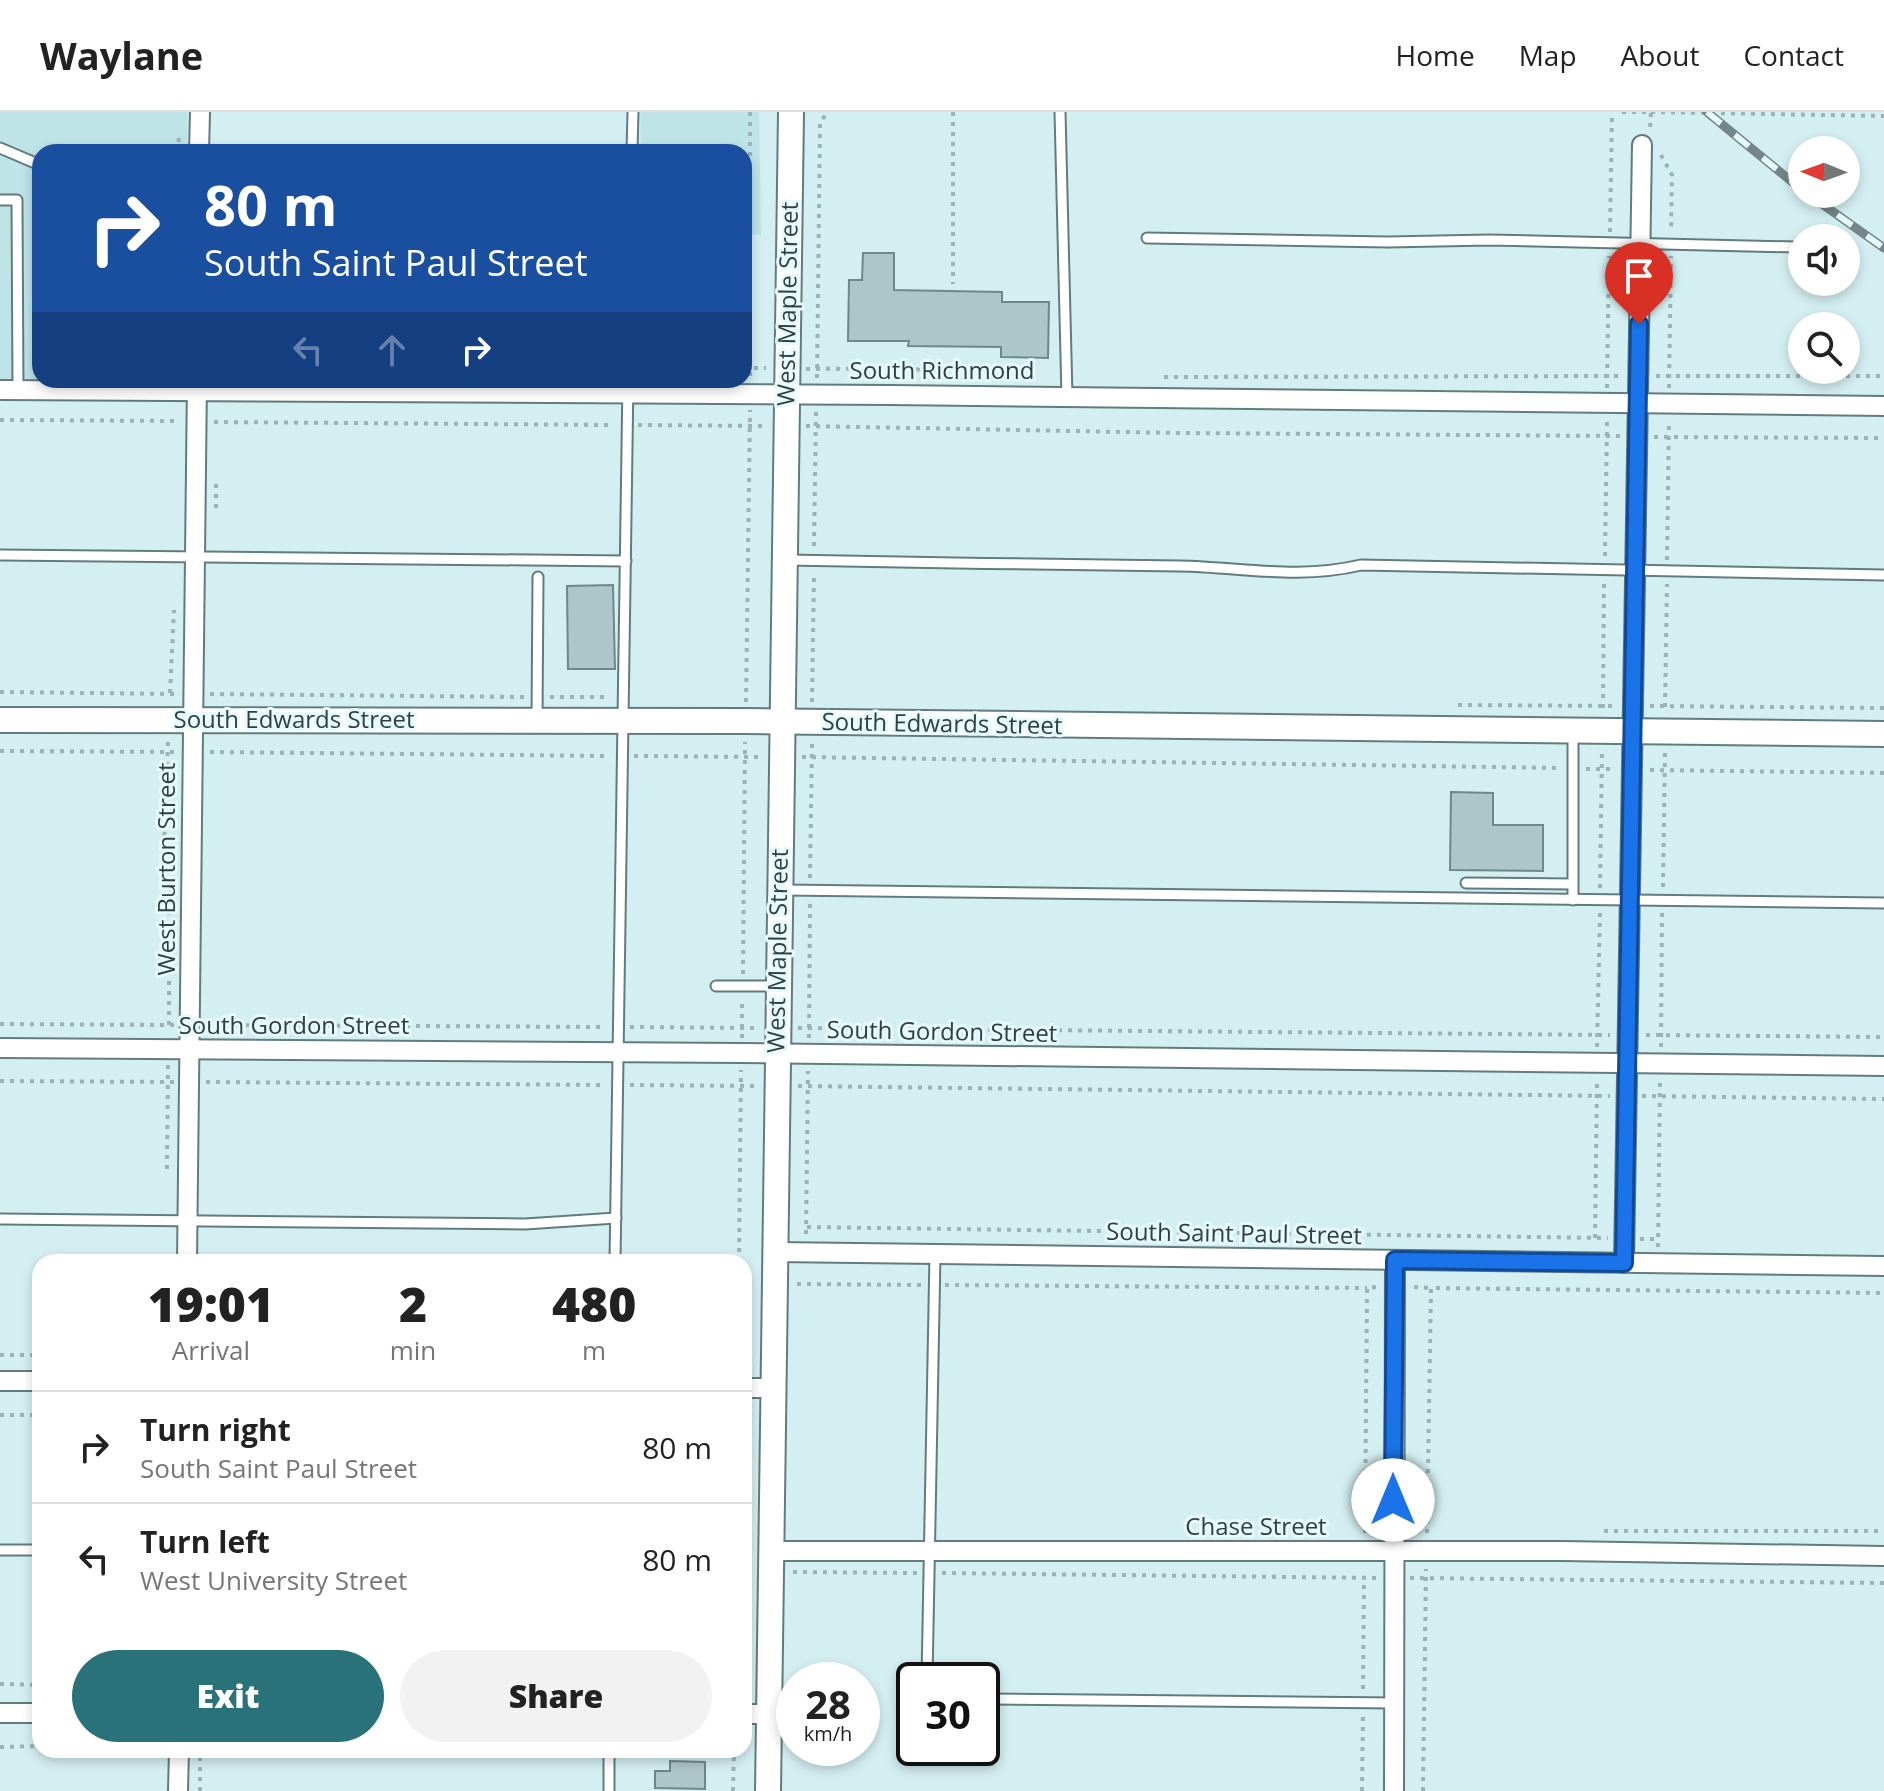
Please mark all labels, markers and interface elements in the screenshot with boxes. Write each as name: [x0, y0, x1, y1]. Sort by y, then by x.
text: Waylane: [40, 29, 203, 81]
text: Home: [1396, 36, 1475, 74]
text: Map: [1519, 36, 1577, 74]
text: About: [1621, 36, 1699, 74]
text: Contact: [1743, 36, 1844, 74]
north arrow: [1788, 136, 1860, 208]
map controls: [1788, 136, 1860, 384]
text: 80 m: [204, 166, 338, 242]
icon: right: [72, 176, 176, 280]
street label: West Maple Street: [768, 202, 805, 406]
button: sound: [1788, 224, 1860, 296]
text: South Saint Paul Street: [204, 238, 588, 287]
pin: [1605, 242, 1673, 324]
icon: arrive: [1617, 254, 1661, 298]
button: search: [1788, 312, 1860, 384]
icon: left: [286, 328, 330, 372]
icon: ahead: [370, 328, 414, 372]
icon: right: [454, 328, 498, 372]
street label: South Richmond: [850, 353, 1034, 386]
street label: South Edwards Street: [174, 702, 414, 735]
street label: South Edwards Street: [821, 704, 1063, 741]
street label: West Burton Street: [149, 763, 182, 975]
street label: West Maple Street: [758, 849, 795, 1053]
street label: South Gordon Street: [179, 1008, 409, 1041]
street label: South Gordon Street: [826, 1012, 1058, 1049]
street label: South Saint Paul Street: [1106, 1214, 1362, 1251]
text: 19:01: [148, 1271, 274, 1336]
text: 2: [399, 1271, 427, 1336]
text: 480: [552, 1271, 636, 1336]
text: Arrival: [172, 1332, 250, 1368]
text: min: [390, 1332, 436, 1368]
text: m: [582, 1332, 606, 1368]
text: Turn right: [140, 1409, 291, 1450]
icon: right: [72, 1425, 116, 1469]
text: 80 m: [642, 1427, 712, 1468]
text: South Saint Paul Street: [140, 1450, 417, 1486]
position arrow: [1351, 1458, 1435, 1542]
street label: Chase Street: [1185, 1509, 1327, 1542]
text: Turn left: [140, 1521, 270, 1562]
icon: left: [72, 1537, 116, 1581]
text: 80 m: [642, 1539, 712, 1580]
text: West University Street: [140, 1562, 407, 1598]
button: Exit: [72, 1650, 384, 1742]
button: Share: [400, 1650, 712, 1742]
speed limit sign: 30: [896, 1662, 1000, 1766]
text: 28: [805, 1676, 851, 1731]
text: km/h: [804, 1720, 852, 1747]

